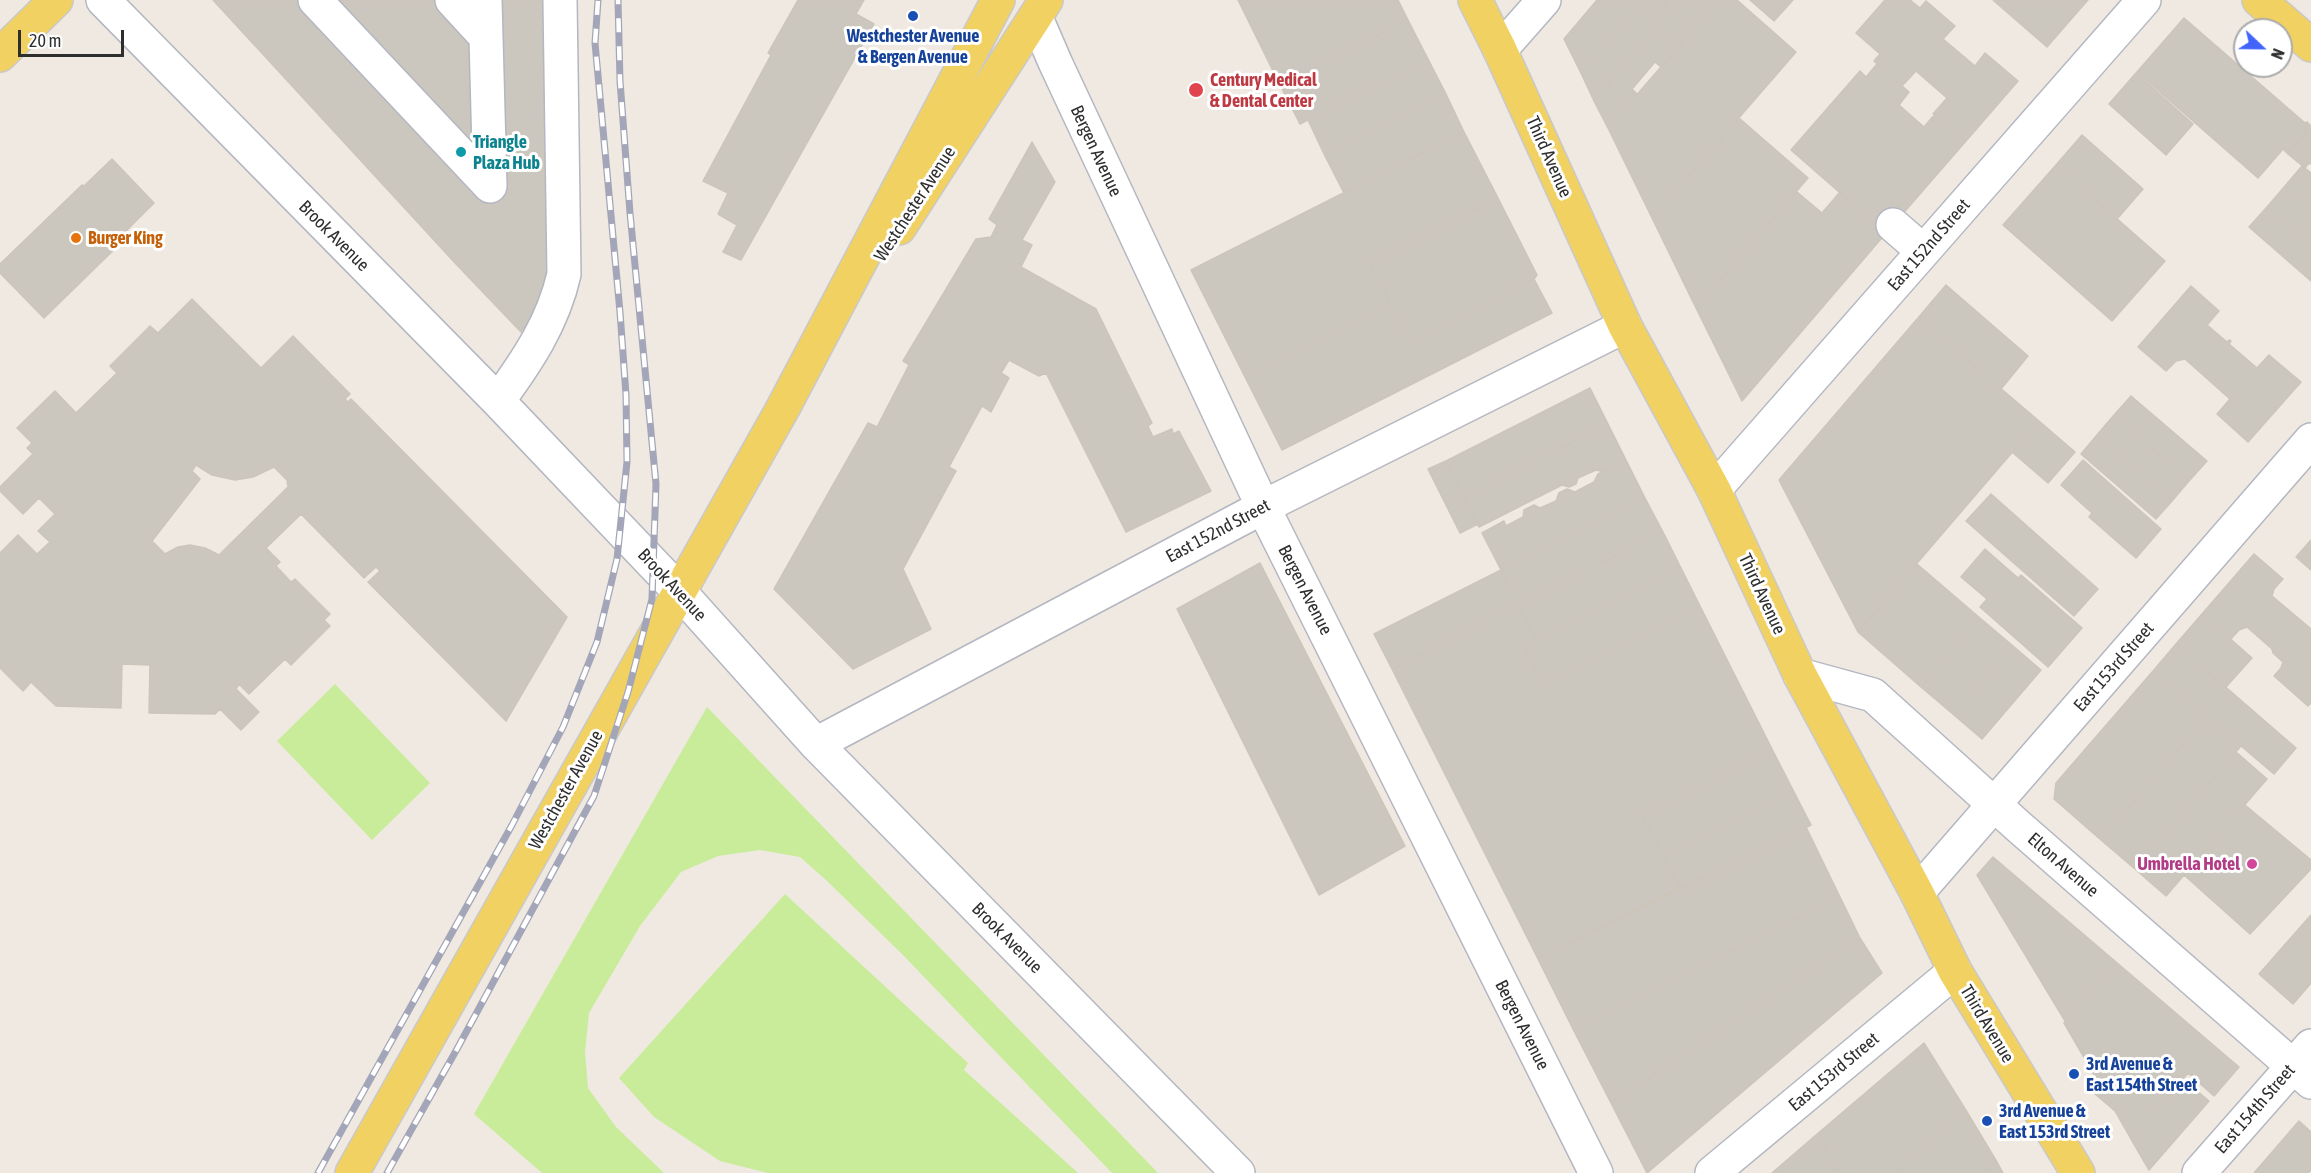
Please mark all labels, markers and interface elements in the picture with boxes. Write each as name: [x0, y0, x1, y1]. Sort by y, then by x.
marker: Westchester Avenue & Bergen Avenue: [906, 9, 920, 23]
scale bar: [21, 18, 128, 56]
north arrow: [2233, 18, 2293, 78]
place label: Westchester Avenue & Bergen Avenue: [847, 25, 979, 68]
text: 20 m: [29, 30, 61, 51]
text: N: [2268, 46, 2288, 62]
place label: Century Medical & Dental Center: [1210, 69, 1317, 112]
marker: Century Medical & Dental Center: [1187, 81, 1205, 99]
street label: Bergen Avenue: [1065, 102, 1127, 200]
street label: Third Avenue: [1522, 113, 1576, 201]
place label: Triangle Plaza Hub: [473, 131, 540, 174]
street label: Westchester Avenue: [870, 142, 960, 266]
marker: Triangle Plaza Hub: [454, 145, 468, 159]
street label: East 152nd Street: [1883, 195, 1975, 295]
street label: Brook Avenue: [294, 196, 374, 276]
place label: Burger King: [88, 227, 163, 249]
marker: Burger King: [69, 231, 83, 245]
street label: East 152nd Street: [1162, 495, 1274, 567]
street label: Bergen Avenue: [1273, 541, 1337, 639]
street label: Brook Avenue: [633, 544, 711, 626]
street label: Third Avenue: [1734, 550, 1790, 638]
street label: East 153rd Street: [2069, 618, 2159, 716]
street label: Westchester Avenue: [524, 727, 608, 853]
street label: Elton Avenue: [2023, 828, 2103, 902]
place label: Umbrella Hotel: [2137, 853, 2240, 875]
marker: Umbrella Hotel: [2245, 857, 2259, 871]
street label: Brook Avenue: [967, 898, 1047, 978]
street label: Bergen Avenue: [1490, 976, 1554, 1074]
street label: Third Avenue: [1955, 981, 2019, 1067]
street label: East 153rd Street: [1784, 1028, 1884, 1116]
place label: 3rd Avenue & East 154th Street: [2086, 1053, 2197, 1096]
street label: East 154th Street: [2210, 1060, 2300, 1158]
marker: 3rd Avenue & East 154th Street: [2067, 1067, 2081, 1081]
place label: 3rd Avenue & East 153rd Street: [1999, 1100, 2110, 1142]
marker: 3rd Avenue & East 153rd Street: [1980, 1114, 1994, 1128]

